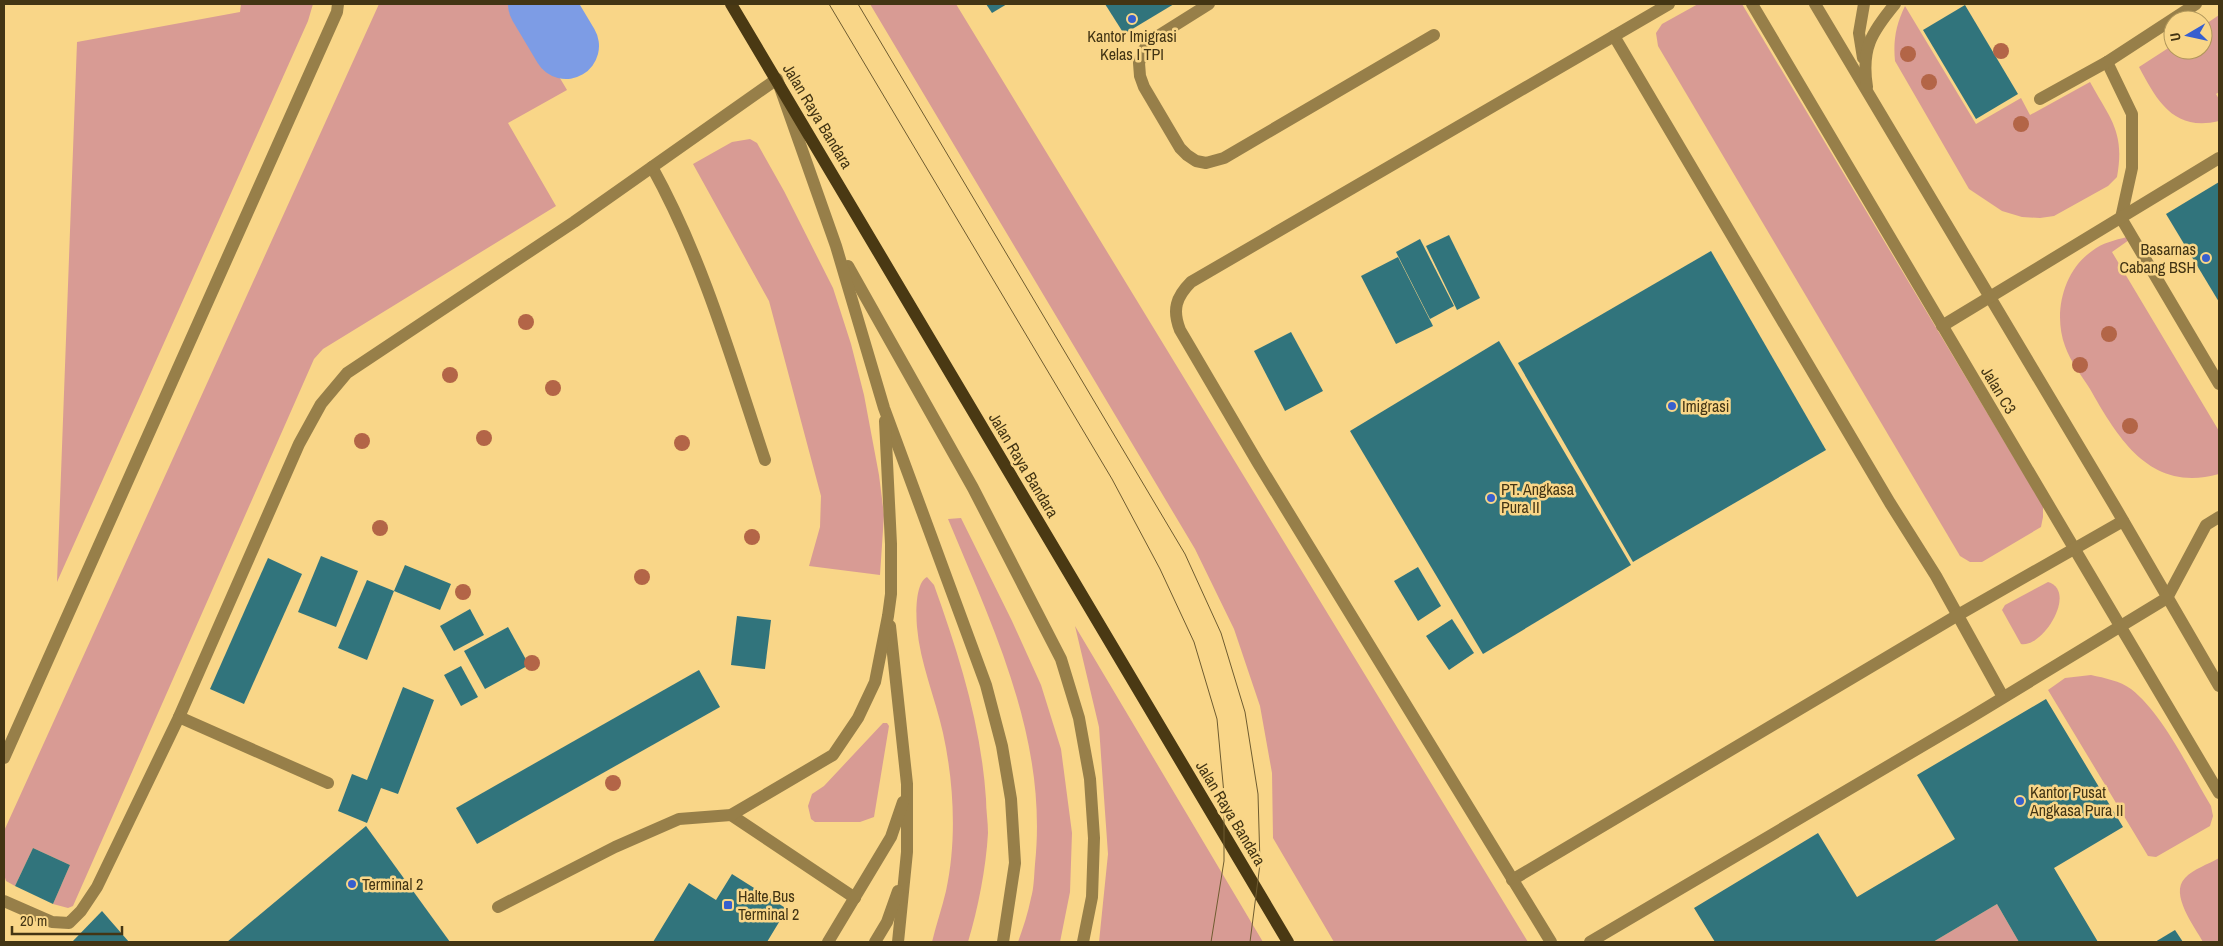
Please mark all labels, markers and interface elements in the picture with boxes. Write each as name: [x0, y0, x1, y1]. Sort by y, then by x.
north arrow: [2163, 10, 2213, 60]
marker: Kantor Imigrasi Kelas I TPI: [1126, 13, 1138, 25]
place label: Kantor Imigrasi Kelas I TPI: [1087, 25, 1177, 65]
text: U: [2166, 32, 2185, 43]
street label: Jalan Raya Bandara: [778, 59, 858, 173]
place label: Basarnas Cabang BSH: [2119, 238, 2196, 278]
marker: Basarnas Cabang BSH: [2200, 252, 2212, 264]
street label: Jalan C3: [1976, 362, 2022, 418]
place label: Imigrasi: [1682, 395, 1729, 417]
marker: Imigrasi: [1666, 400, 1678, 412]
street label: Jalan Raya Bandara: [984, 408, 1064, 522]
place label: PT. Angkasa Pura II: [1501, 478, 1575, 518]
marker: PT. Angkasa Pura II: [1485, 492, 1497, 504]
street label: Jalan Raya Bandara: [1191, 756, 1271, 870]
place label: Kantor Pusat Angkasa Pura II: [2029, 781, 2123, 821]
marker: Kantor Pusat Angkasa Pura II: [2014, 795, 2026, 807]
place label: Terminal 2: [362, 873, 423, 895]
marker: Terminal 2: [346, 878, 358, 890]
place label: Halte Bus Terminal 2: [738, 885, 799, 925]
marker: Halte Bus Terminal 2: [722, 899, 734, 911]
scale bar: [12, 904, 122, 936]
text: 20 m: [20, 910, 47, 931]

